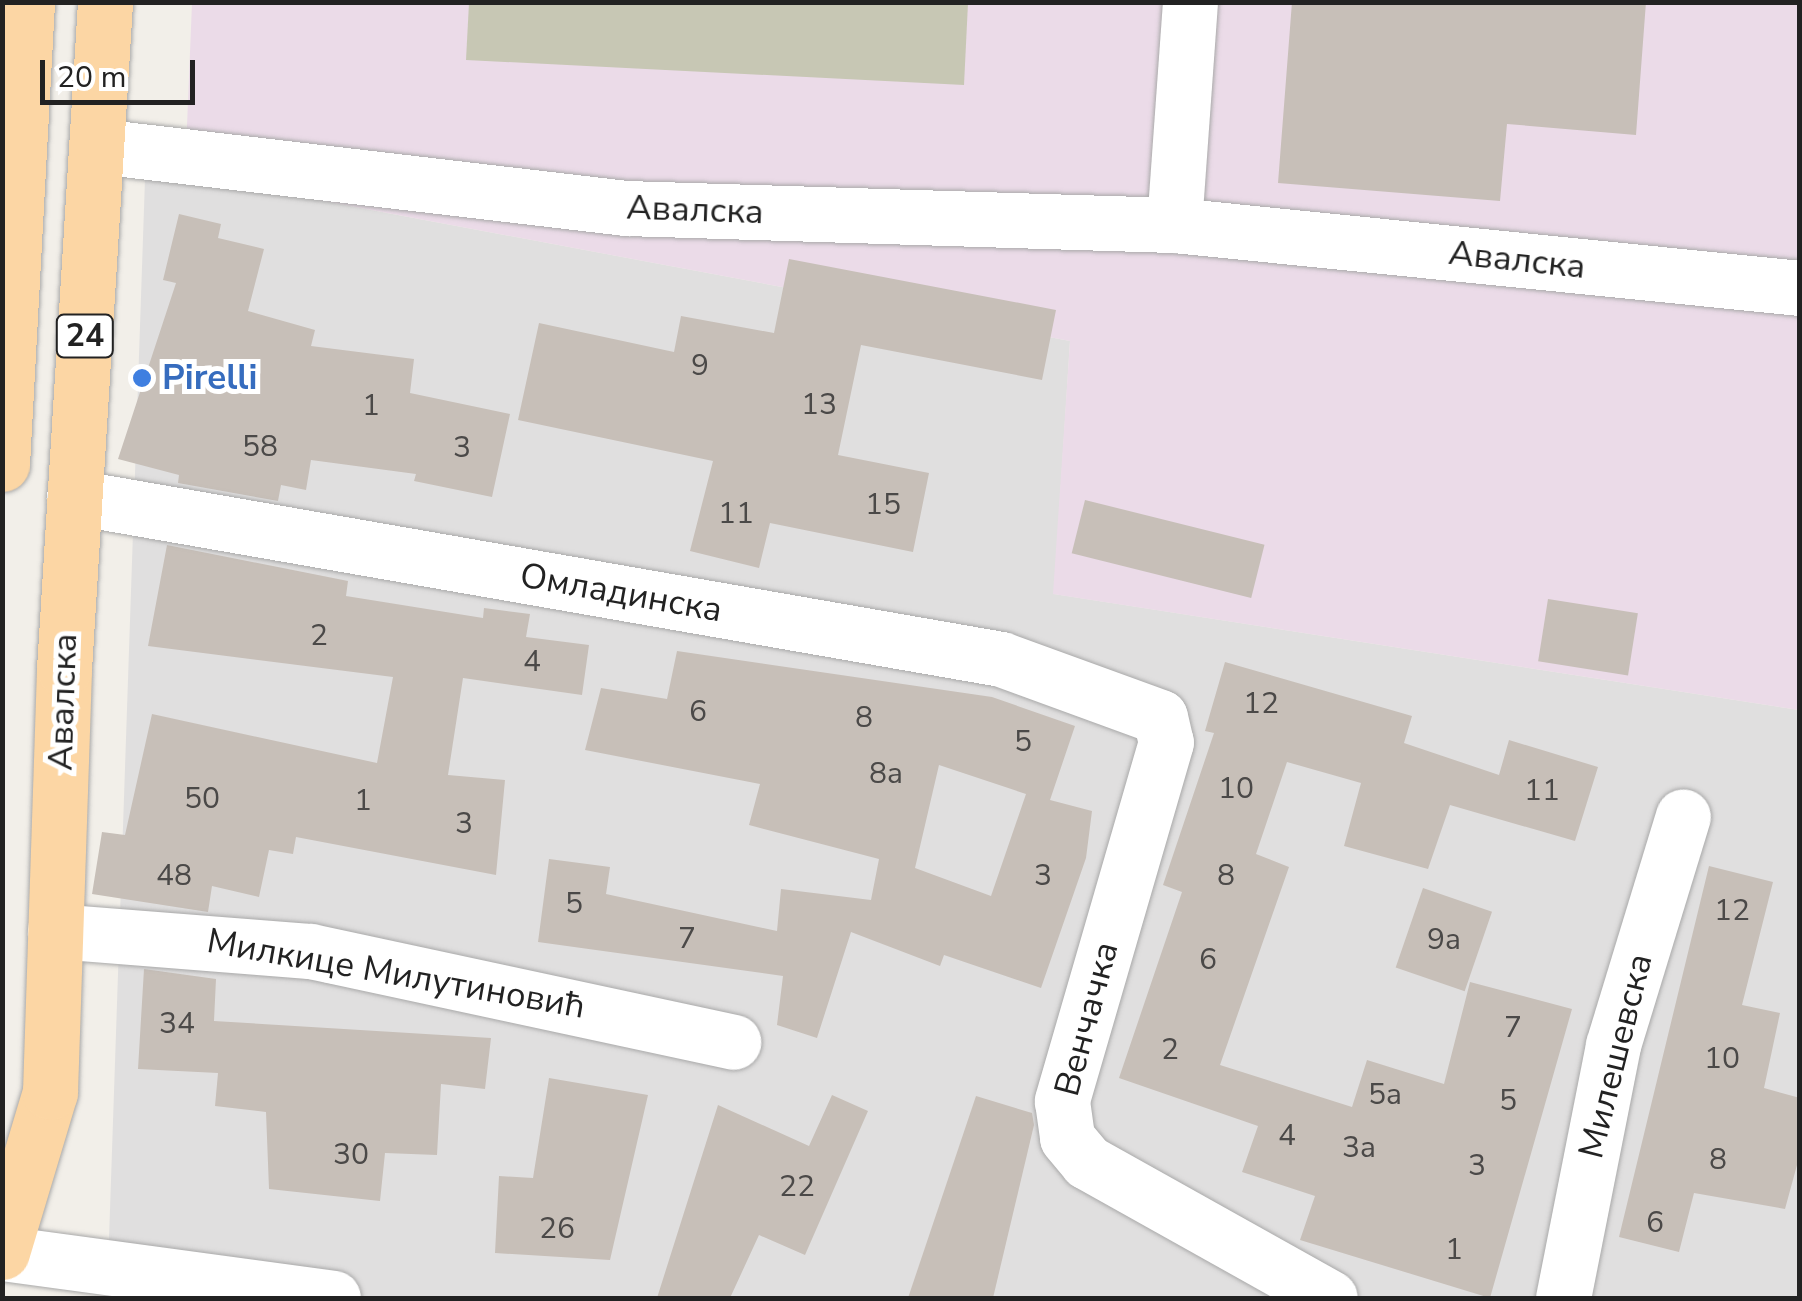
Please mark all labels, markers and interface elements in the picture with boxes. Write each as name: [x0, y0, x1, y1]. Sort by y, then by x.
scale bar: [45, 40, 200, 102]
text: 20 m: [57, 57, 126, 98]
street label: Авалска: [626, 187, 764, 233]
street label: Авалска: [1446, 232, 1588, 288]
road number: 24: [55, 309, 115, 363]
house number: 9: [691, 348, 709, 384]
place label: Pirelli: [162, 357, 257, 399]
marker: Pirelli: [131, 367, 153, 389]
house number: 13: [801, 387, 837, 423]
house number: 1: [362, 388, 380, 424]
house number: 58: [242, 429, 278, 465]
house number: 3: [453, 430, 471, 466]
house number: 15: [865, 487, 901, 523]
house number: 11: [718, 496, 754, 532]
street label: Омладинска: [517, 555, 725, 631]
house number: 2: [310, 618, 328, 654]
street label: Авалска: [40, 633, 86, 771]
house number: 4: [523, 644, 541, 680]
house number: 12: [1243, 686, 1279, 722]
house number: 6: [689, 694, 707, 730]
house number: 8: [855, 700, 873, 736]
house number: 5: [1014, 724, 1032, 760]
house number: 8a: [869, 756, 903, 792]
house number: 10: [1218, 771, 1254, 807]
house number: 11: [1524, 773, 1560, 809]
house number: 50: [184, 781, 220, 817]
house number: 1: [354, 783, 372, 819]
house number: 3: [455, 806, 473, 842]
house number: 48: [156, 858, 192, 894]
house number: 3: [1034, 858, 1052, 894]
house number: 8: [1217, 858, 1235, 894]
house number: 5: [565, 886, 583, 922]
house number: 12: [1714, 893, 1750, 929]
street label: Милкице Милутиновић: [204, 920, 588, 1028]
house number: 7: [678, 921, 696, 957]
house number: 9a: [1427, 922, 1461, 958]
street label: Венчачка: [1046, 937, 1128, 1101]
house number: 6: [1199, 942, 1217, 978]
street label: Милешевска: [1570, 949, 1662, 1163]
house number: 34: [159, 1006, 195, 1042]
house number: 7: [1504, 1010, 1522, 1046]
house number: 2: [1161, 1032, 1179, 1068]
house number: 10: [1704, 1041, 1740, 1077]
house number: 5a: [1368, 1077, 1402, 1113]
house number: 5: [1499, 1083, 1517, 1119]
house number: 4: [1278, 1118, 1296, 1154]
house number: 3a: [1342, 1130, 1376, 1166]
house number: 30: [333, 1137, 369, 1173]
house number: 8: [1709, 1142, 1727, 1178]
house number: 3: [1468, 1148, 1486, 1184]
house number: 22: [779, 1169, 815, 1205]
house number: 6: [1646, 1205, 1664, 1241]
house number: 26: [539, 1211, 575, 1247]
house number: 1: [1445, 1232, 1463, 1268]

